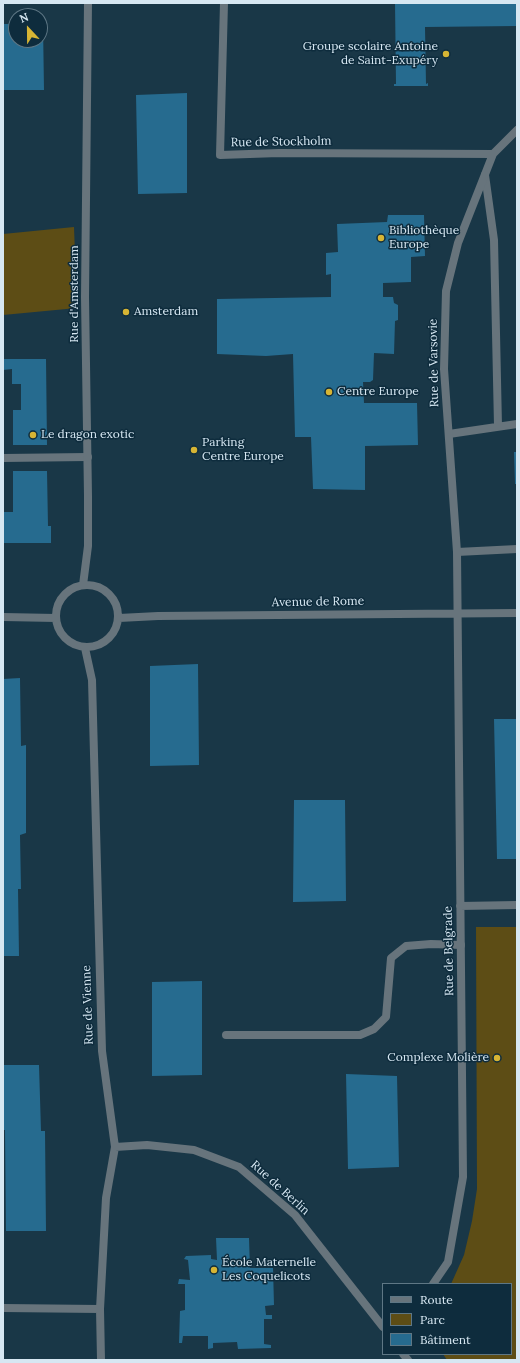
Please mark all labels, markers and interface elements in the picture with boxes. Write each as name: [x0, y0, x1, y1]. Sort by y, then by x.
north arrow: [8, 8, 48, 48]
text: N: [17, 10, 30, 26]
place label: Groupe scolaire Antoine de Saint-Exupéry: [303, 40, 438, 68]
marker: Groupe scolaire Antoine de Saint-Exupéry: [441, 49, 451, 59]
street label: Rue de Stockholm: [231, 134, 331, 150]
place label: Bibliothèque Europe: [389, 224, 459, 252]
marker: Bibliothèque Europe: [376, 233, 386, 243]
street label: Rue d'Amsterdam: [68, 245, 82, 343]
place label: Amsterdam: [134, 305, 198, 319]
marker: Amsterdam: [121, 307, 131, 317]
street label: Rue de Varsovie: [426, 319, 442, 407]
place label: Centre Europe: [337, 385, 419, 399]
marker: Centre Europe: [324, 387, 334, 397]
place label: Le dragon exotic: [41, 428, 134, 442]
marker: Le dragon exotic: [28, 430, 38, 440]
place label: Parking Centre Europe: [202, 436, 284, 464]
marker: Parking Centre Europe: [189, 445, 199, 455]
street label: Avenue de Rome: [272, 594, 364, 610]
street label: Rue de Belgrade: [441, 906, 457, 996]
street label: Rue de Vienne: [79, 965, 97, 1045]
place label: Complexe Molière: [387, 1051, 489, 1065]
marker: Complexe Molière: [492, 1053, 502, 1063]
street label: Rue de Berlin: [248, 1158, 312, 1218]
place label: École Maternelle Les Coquelicots: [222, 1256, 316, 1284]
marker: École Maternelle Les Coquelicots: [209, 1265, 219, 1275]
legend: [382, 1283, 512, 1355]
text: Route: [420, 1292, 453, 1307]
text: Parc: [420, 1312, 445, 1327]
text: Bâtiment: [420, 1332, 471, 1347]

